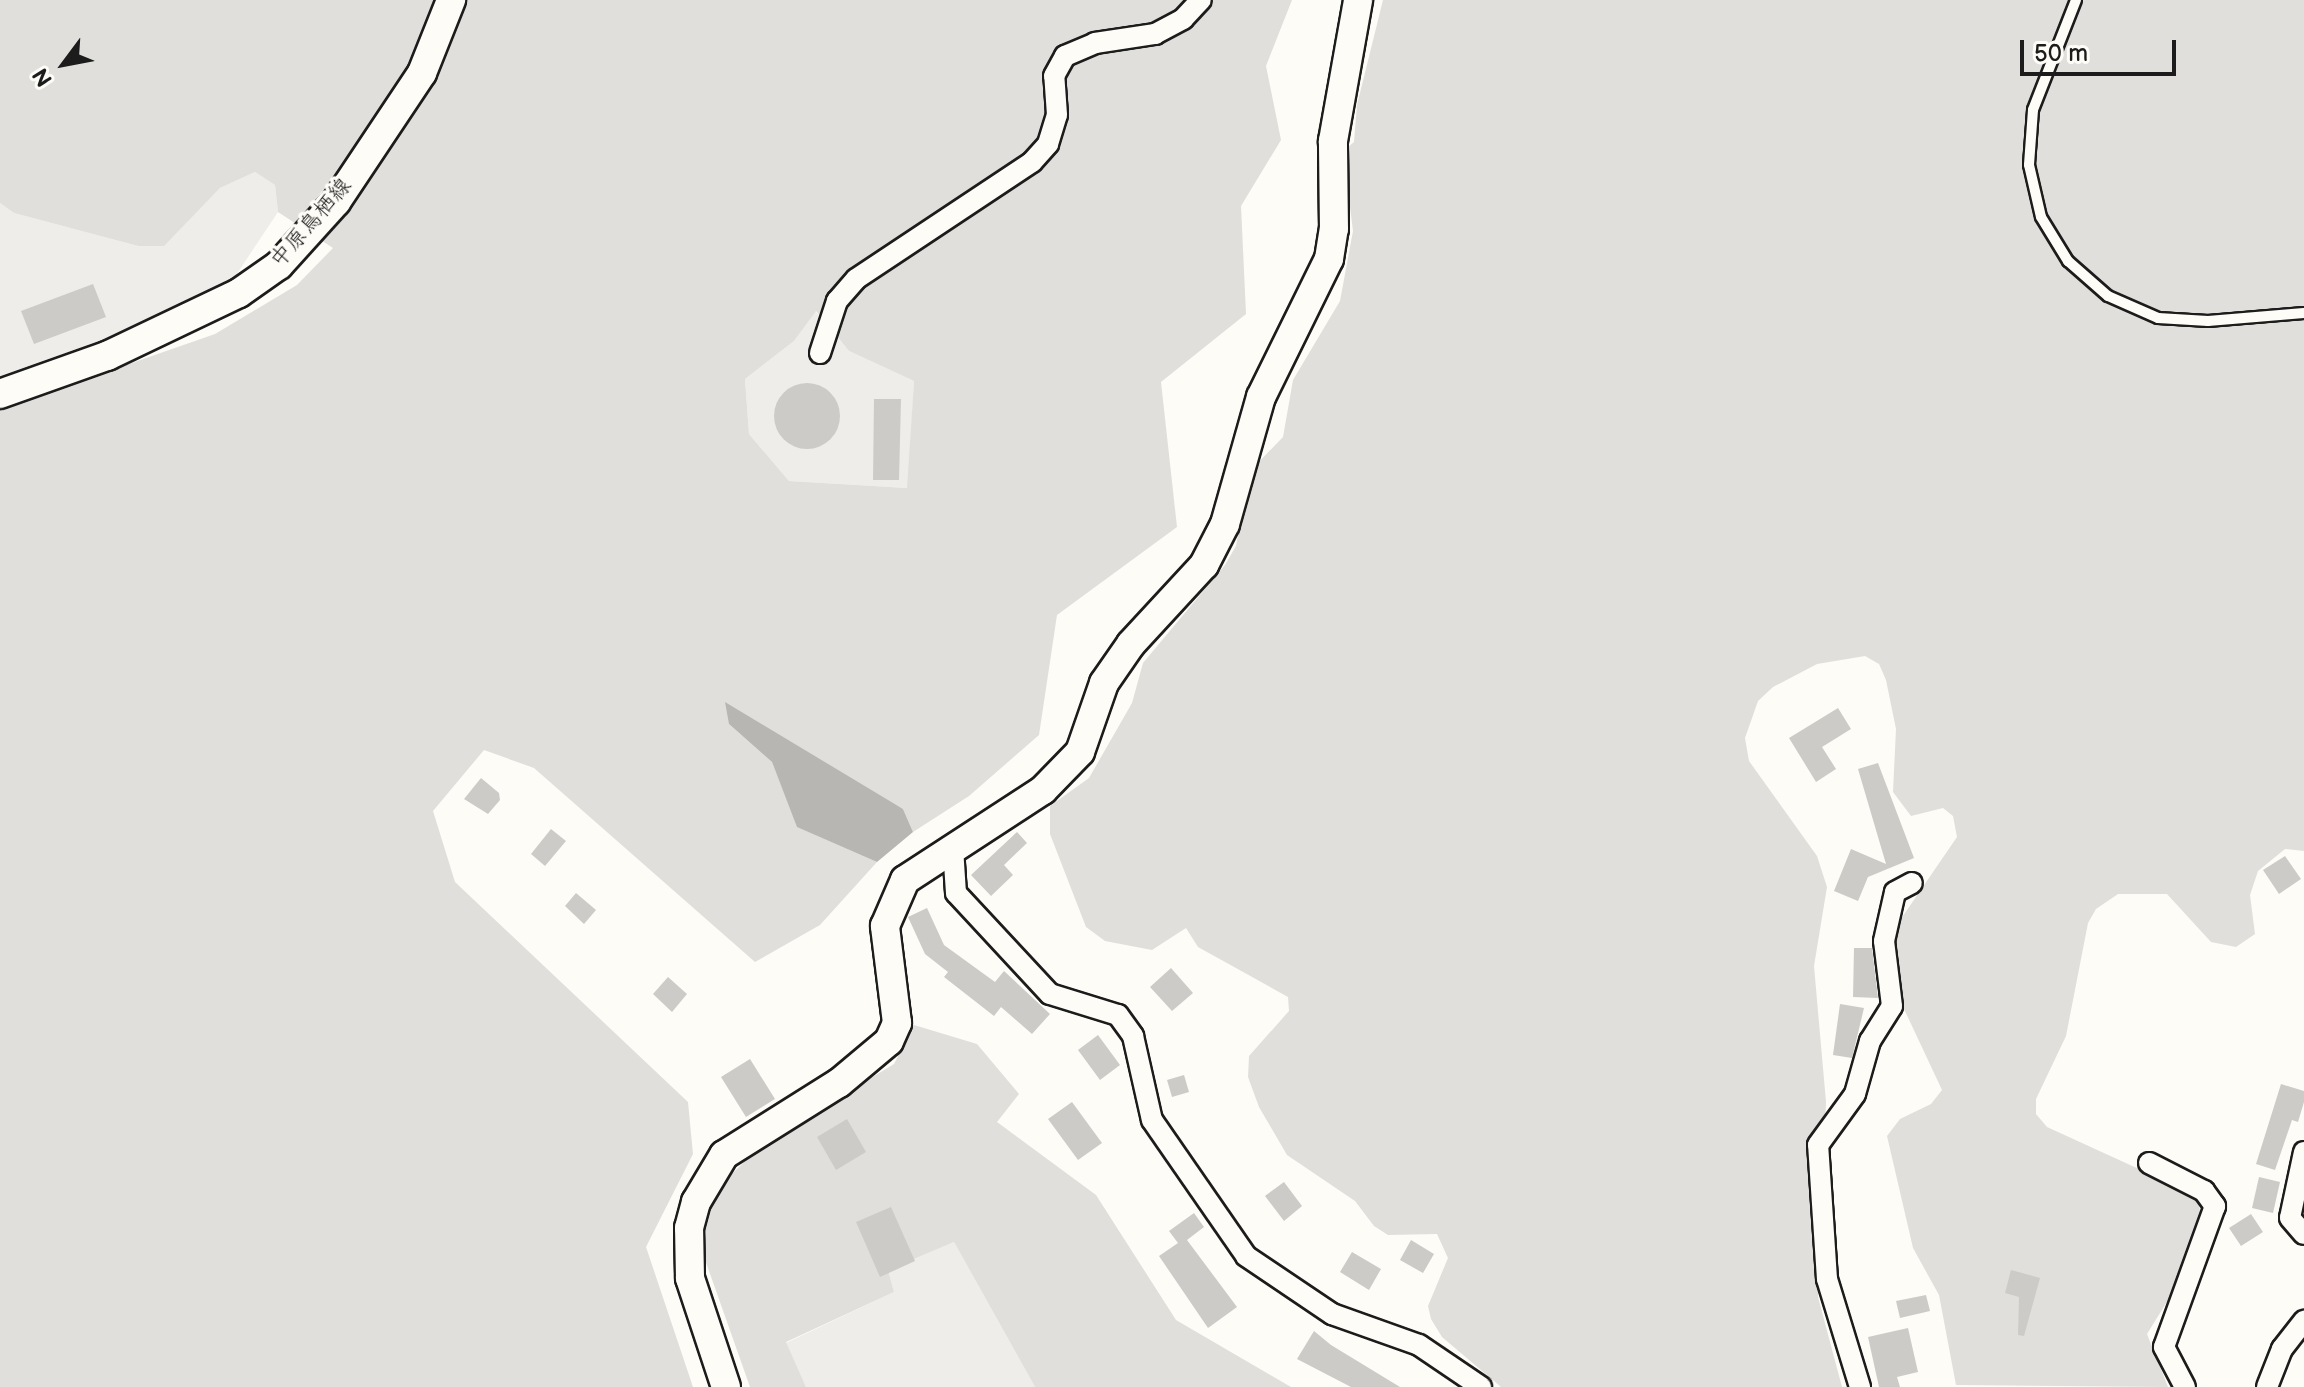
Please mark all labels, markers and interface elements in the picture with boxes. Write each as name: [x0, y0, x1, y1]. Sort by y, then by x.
north arrow: [24, 24, 104, 104]
scale bar: [2024, 24, 2180, 74]
text: 50 m: [2034, 39, 2088, 68]
text: N: [27, 63, 59, 91]
street label: 中原鳥栖線: [265, 173, 357, 273]

